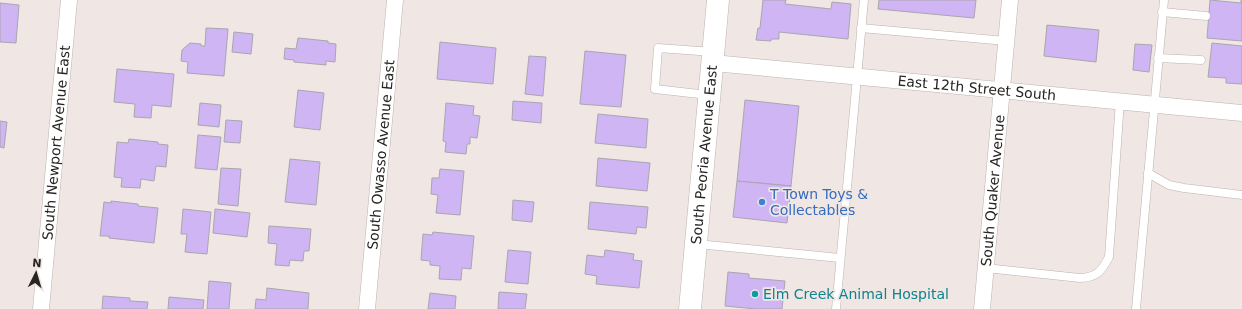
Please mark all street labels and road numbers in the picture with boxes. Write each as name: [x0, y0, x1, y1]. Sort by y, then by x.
street label: South Newport Avenue East: [39, 44, 73, 241]
street label: South Owasso Avenue East: [364, 58, 398, 250]
street label: South Peoria Avenue East: [688, 64, 720, 245]
street label: East 12th Street South: [897, 72, 1057, 103]
street label: South Quaker Avenue: [978, 114, 1008, 267]

